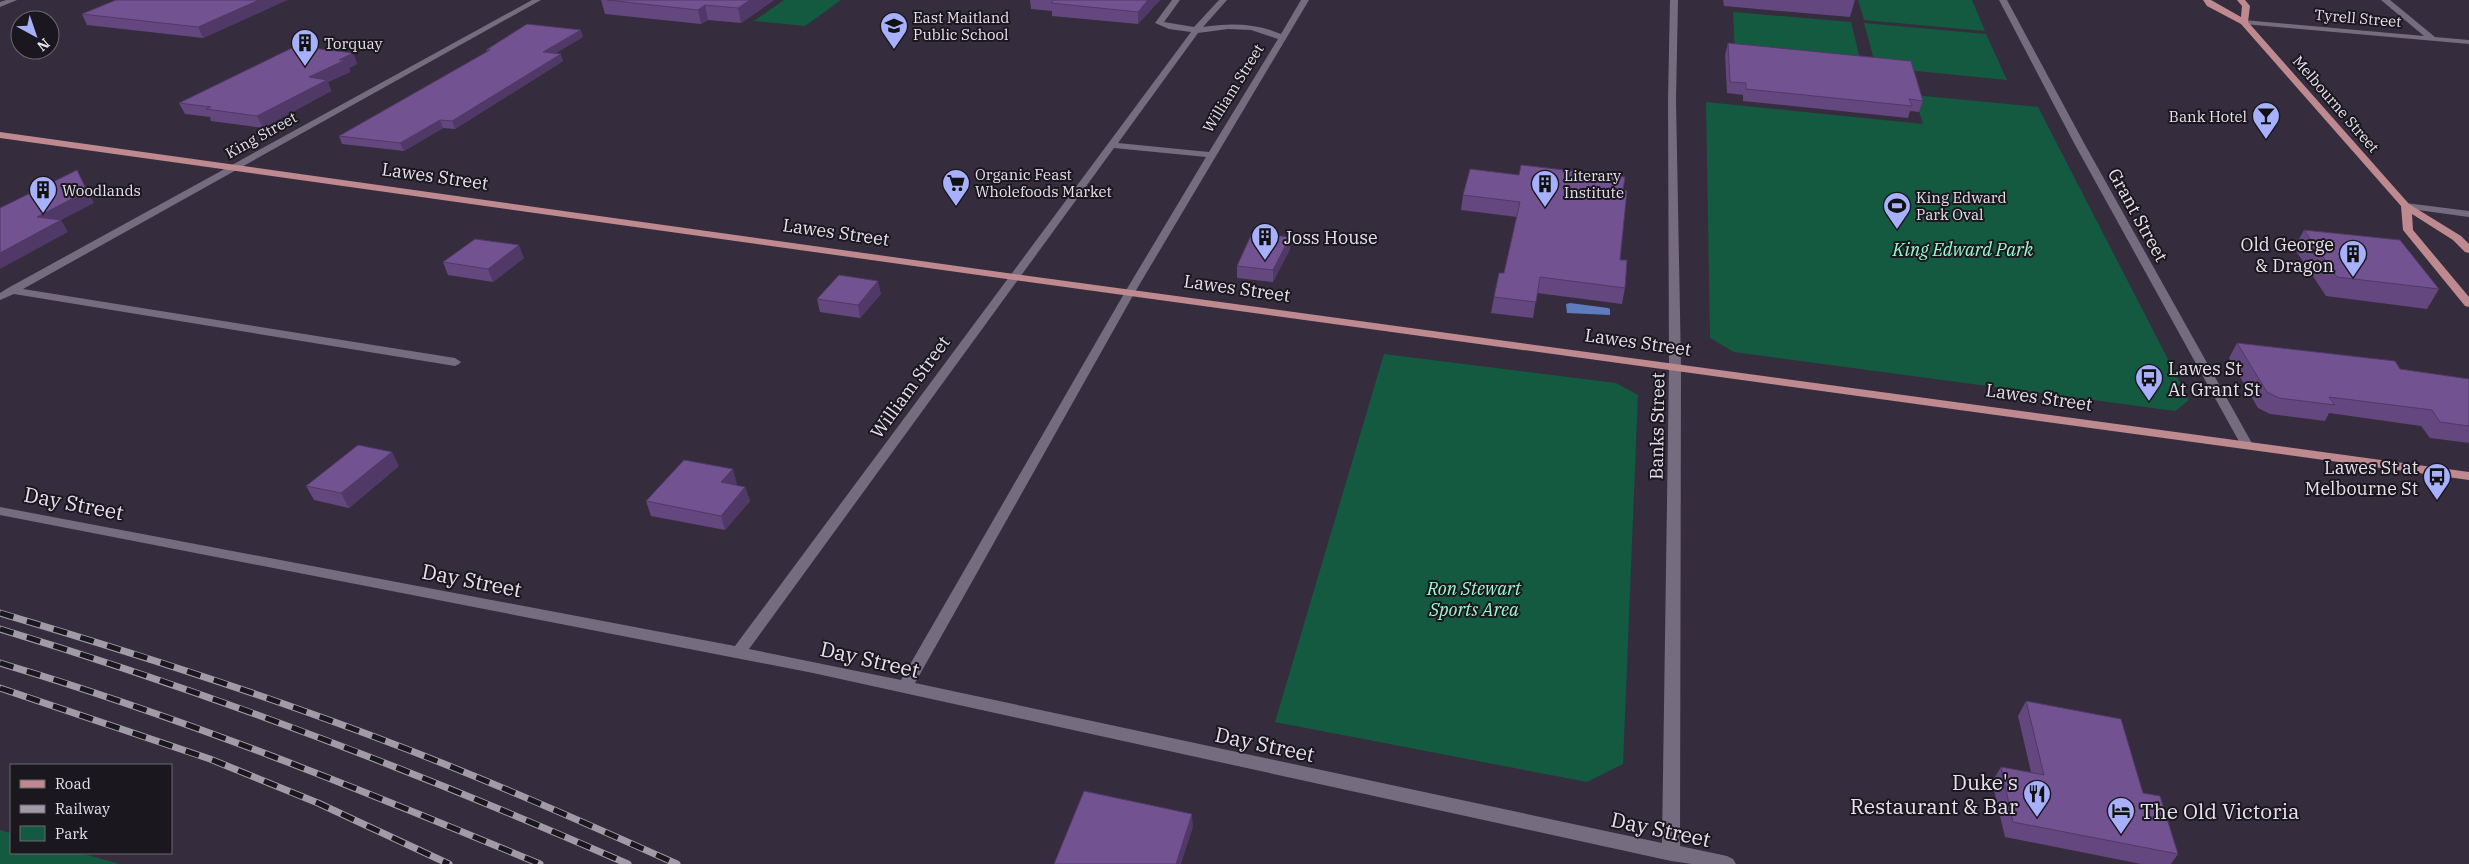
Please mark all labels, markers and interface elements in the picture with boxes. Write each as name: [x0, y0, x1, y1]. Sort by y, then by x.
street label: Tyrell Street: [2314, 5, 2402, 31]
place label: East Maitland Public School: [913, 8, 1009, 44]
north arrow: [10, 10, 60, 60]
school or university icon: East Maitland Public School: [879, 11, 909, 50]
building icon: Torquay: [290, 28, 320, 67]
place label: Torquay: [324, 34, 383, 53]
text: N: [33, 35, 53, 55]
street label: William Street: [1198, 40, 1268, 136]
street label: Melbourne Street: [2289, 52, 2383, 156]
bar icon: Bank Hotel: [2251, 101, 2281, 140]
place label: Bank Hotel: [2169, 107, 2247, 126]
street label: King Street: [222, 108, 300, 162]
street label: Lawes Street: [380, 157, 490, 195]
street label: Grant Street: [2103, 164, 2173, 266]
place label: Organic Feast Wholefoods Market: [975, 165, 1112, 201]
place label: Literary Institute: [1564, 166, 1624, 202]
supermarket icon: Organic Feast Wholefoods Market: [941, 168, 971, 207]
building icon: Literary Institute: [1530, 169, 1560, 208]
building icon: Woodlands: [28, 175, 58, 214]
place label: Woodlands: [62, 181, 141, 200]
place label: King Edward Park Oval: [1916, 188, 2007, 224]
sports icon: King Edward Park Oval: [1882, 191, 1912, 230]
street label: Lawes Street: [781, 213, 891, 251]
building icon: Joss House: [1250, 222, 1280, 261]
place label: Joss House: [1284, 226, 1378, 249]
place label: Old George & Dragon: [2241, 233, 2334, 277]
park label: King Edward Park: [1892, 238, 2034, 261]
building icon: Old George & Dragon: [2338, 239, 2368, 278]
street label: Lawes Street: [1182, 269, 1292, 307]
street label: Lawes Street: [1583, 323, 1693, 361]
street label: William Street: [865, 331, 955, 443]
place label: Lawes St At Grant St: [2168, 357, 2260, 401]
bus stop icon: Lawes St At Grant St: [2134, 363, 2164, 402]
street label: Banks Street: [1645, 372, 1669, 480]
street label: Lawes Street: [1984, 378, 2094, 416]
place label: Lawes St at Melbourne St: [2305, 456, 2418, 500]
bus stop icon: Lawes St at Melbourne St: [2422, 462, 2452, 501]
street label: Day Street: [22, 480, 126, 526]
street label: Day Street: [420, 557, 524, 603]
park label: Ron Stewart Sports Area: [1426, 577, 1522, 621]
street label: Day Street: [818, 634, 922, 684]
street label: Day Street: [1213, 720, 1317, 768]
legend: [10, 764, 172, 854]
place label: Duke's Restaurant & Bar: [1850, 768, 2019, 820]
text: Road: [55, 774, 91, 793]
restaurant icon: Duke's Restaurant & Bar: [2022, 779, 2052, 818]
hotel icon: The Old Victoria: [2106, 796, 2136, 835]
place label: The Old Victoria: [2140, 797, 2300, 825]
text: Railway: [55, 799, 110, 818]
street label: Day Street: [1609, 805, 1713, 853]
text: Park: [55, 824, 88, 843]

